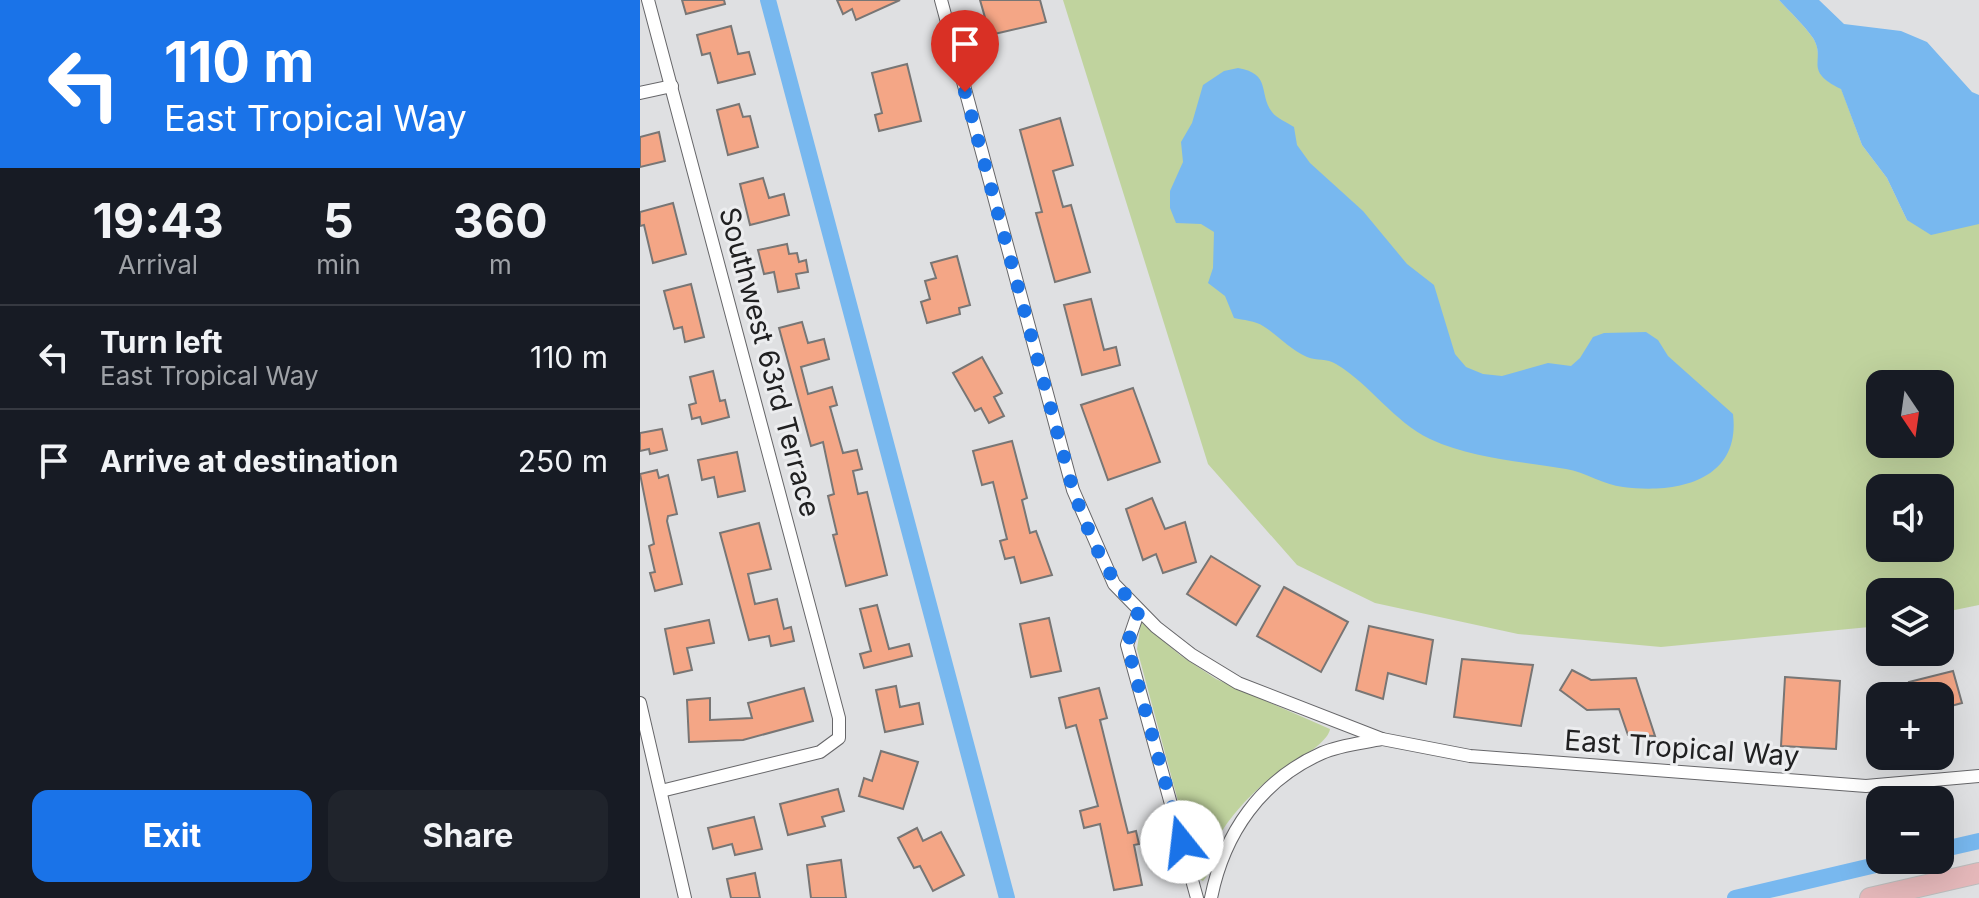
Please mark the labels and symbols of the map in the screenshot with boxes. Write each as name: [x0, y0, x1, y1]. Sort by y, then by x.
pin: [931, 10, 999, 92]
street label: Southwest 63rd Terrace: [712, 203, 828, 521]
north arrow: [1866, 370, 1954, 458]
street label: East Tropical Way: [1563, 723, 1801, 773]
position arrow: [1140, 800, 1224, 884]

